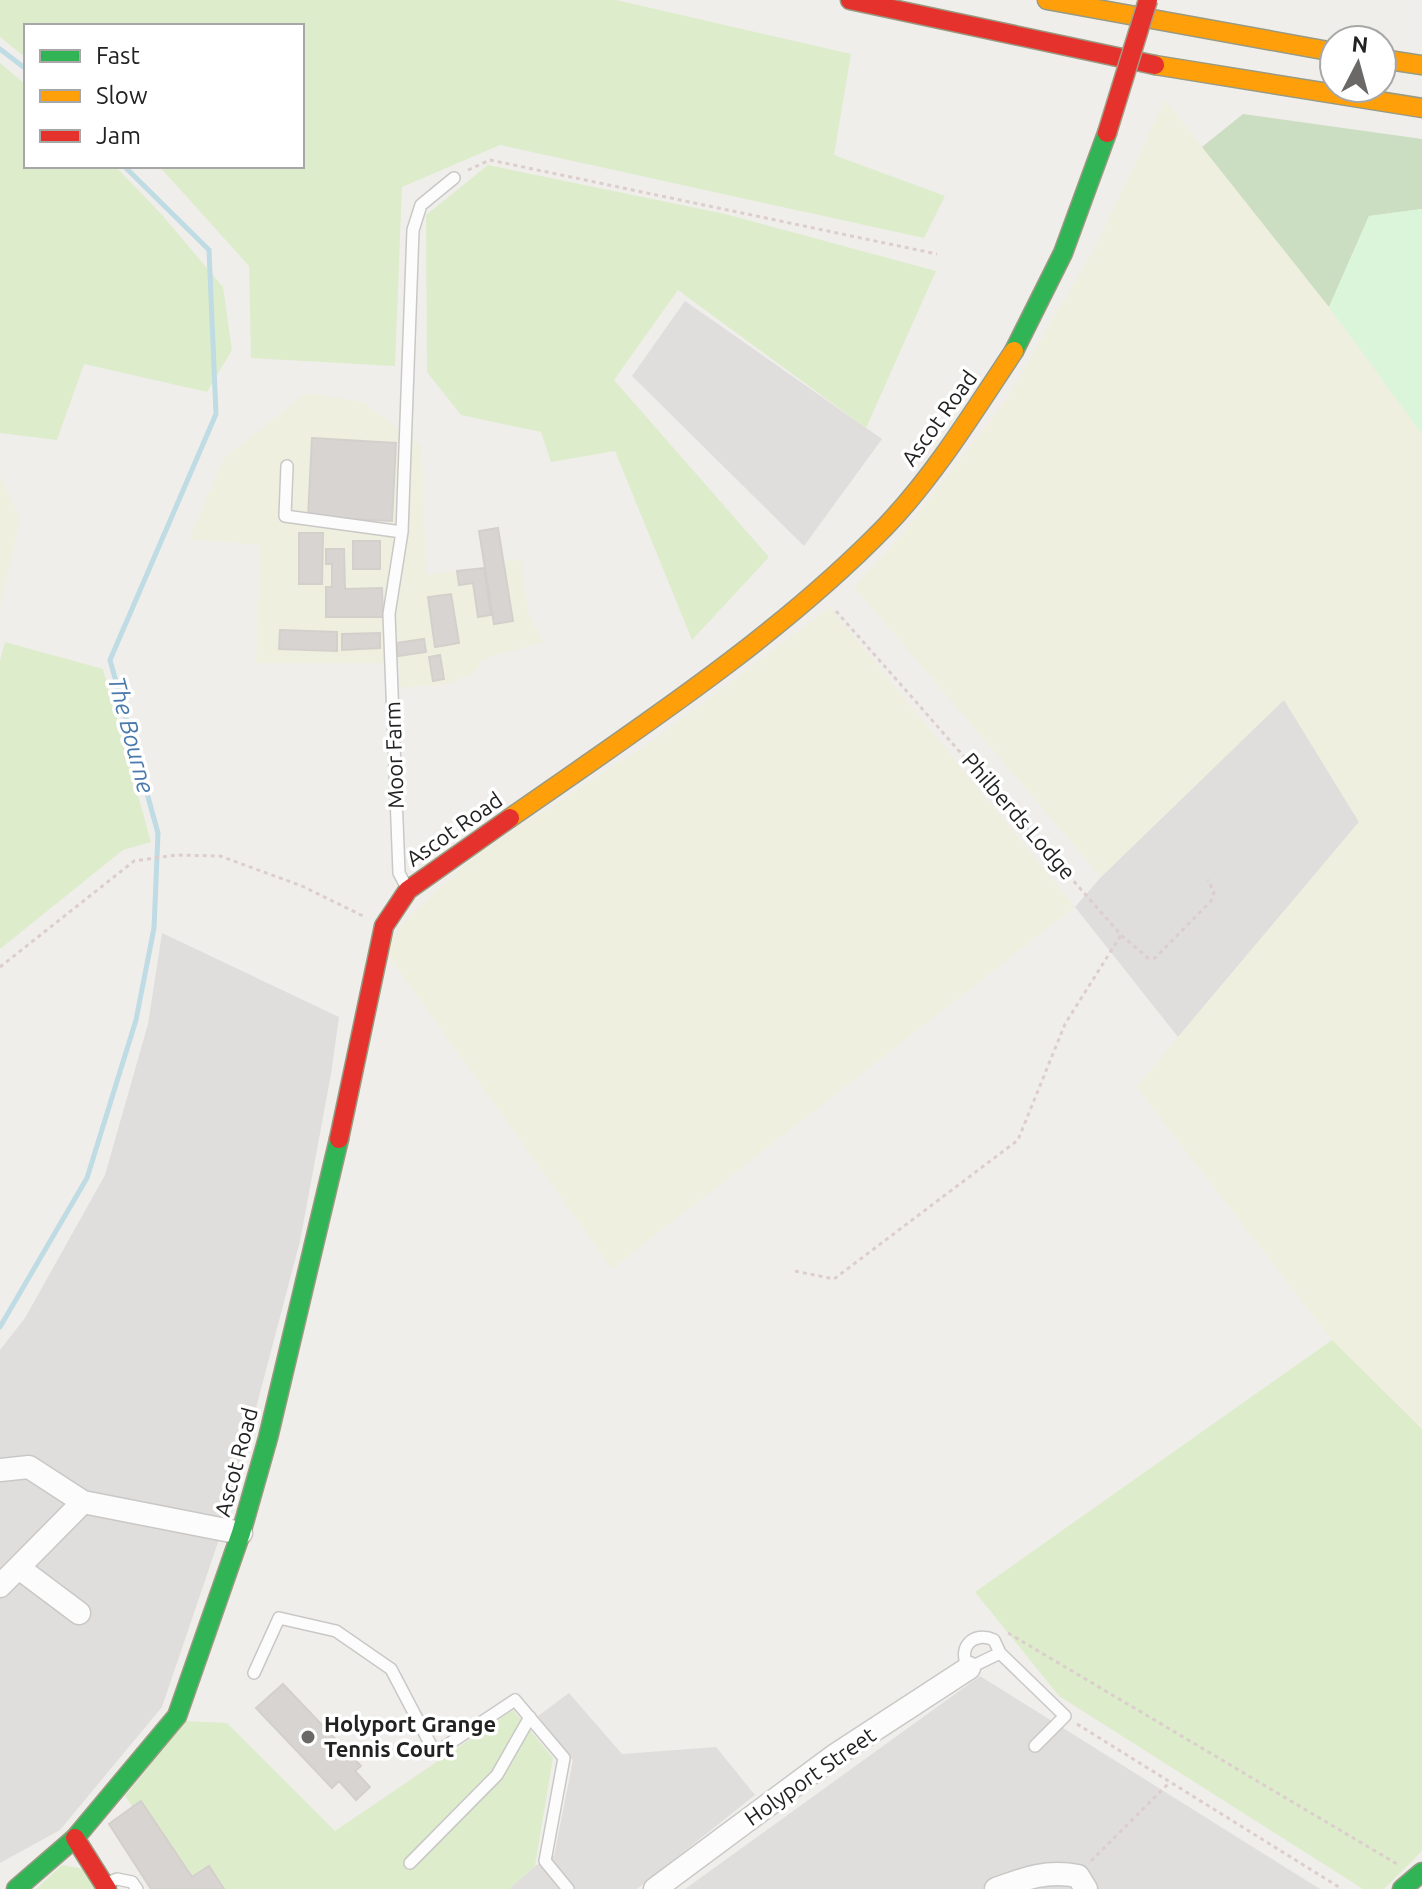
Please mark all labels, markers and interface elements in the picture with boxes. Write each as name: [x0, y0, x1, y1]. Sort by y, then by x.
legend: [24, 24, 304, 168]
north arrow: [1318, 24, 1398, 104]
text: N: [1351, 30, 1370, 57]
text: Fast: [96, 42, 140, 69]
text: Slow: [96, 82, 148, 109]
text: Jam: [96, 122, 141, 149]
street label: Ascot Road: [896, 365, 981, 470]
water label: The Bourne: [103, 674, 160, 796]
street label: Moor Farm: [379, 701, 408, 809]
street label: Philberds Lodge: [958, 747, 1081, 884]
street label: Ascot Road: [401, 786, 507, 871]
street label: Ascot Road: [209, 1405, 262, 1519]
place label: Holyport Grange Tennis Court: [324, 1711, 496, 1761]
street label: Holyport Street: [740, 1721, 880, 1830]
marker: Holyport Grange Tennis Court: [299, 1728, 317, 1746]

